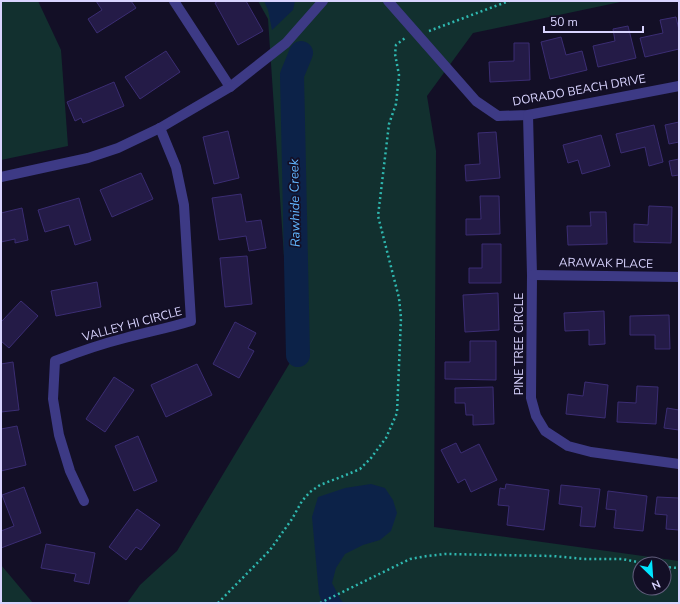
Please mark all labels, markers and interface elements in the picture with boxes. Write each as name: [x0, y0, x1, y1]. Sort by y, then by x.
scale bar: [544, 8, 643, 34]
text: 50 m: [550, 14, 578, 30]
street label: DORADO BEACH DRIVE: [511, 70, 647, 110]
water label: Rawhide Creek: [285, 158, 305, 247]
street label: ARAWAK PLACE: [559, 254, 653, 272]
street label: PINE TREE CIRCLE: [511, 293, 527, 395]
street label: VALLEY HI CIRCLE: [79, 303, 184, 345]
north arrow: [632, 556, 672, 596]
text: N: [649, 576, 663, 593]

